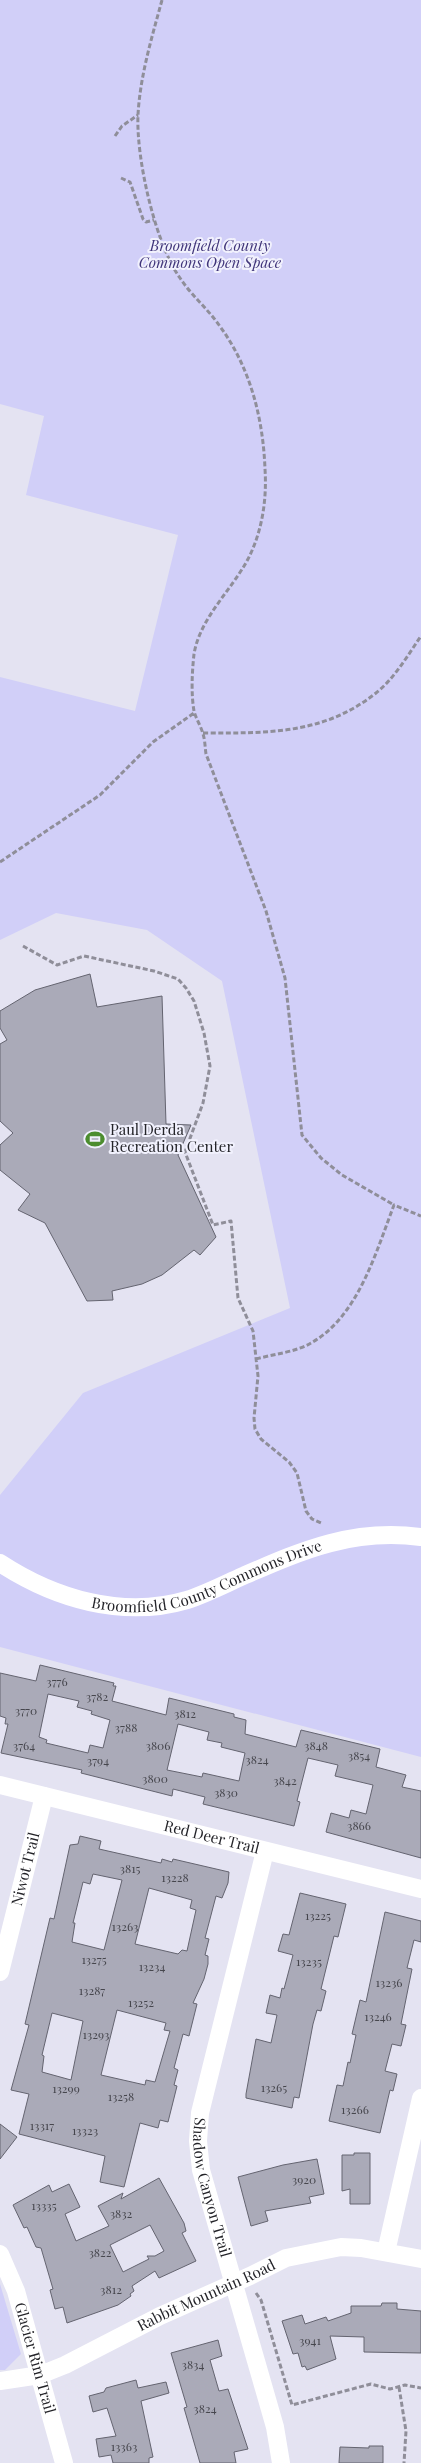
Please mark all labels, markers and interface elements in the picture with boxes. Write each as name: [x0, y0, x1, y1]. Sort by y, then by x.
park label: Broomfield County Commons Open Space: [139, 235, 282, 272]
place label: Paul Derda Recreation Center: [110, 1119, 233, 1156]
sports icon: Paul Derda Recreation Center: [84, 1128, 106, 1150]
street label: Broomfield County Commons Drive: [90, 1535, 324, 1616]
house number: 3776: [46, 1673, 68, 1689]
house number: 3782: [86, 1688, 108, 1704]
house number: 3770: [15, 1702, 37, 1718]
house number: 3812: [174, 1705, 196, 1721]
house number: 3788: [115, 1719, 137, 1735]
house number: 3764: [13, 1737, 35, 1753]
house number: 3806: [145, 1737, 171, 1753]
house number: 3848: [304, 1737, 328, 1753]
house number: 3854: [348, 1747, 370, 1763]
house number: 3824: [245, 1751, 269, 1767]
house number: 3794: [87, 1752, 109, 1768]
house number: 3800: [142, 1770, 168, 1786]
house number: 3842: [273, 1772, 297, 1788]
house number: 3830: [214, 1784, 238, 1800]
street label: Red Deer Trail: [162, 1815, 262, 1858]
house number: 3866: [347, 1817, 371, 1833]
street label: Niwot Trail: [6, 1830, 44, 1908]
house number: 3815: [120, 1860, 140, 1876]
house number: 13228: [161, 1869, 189, 1885]
house number: 13225: [305, 1907, 331, 1923]
house number: 13263: [111, 1918, 139, 1934]
house number: 13275: [81, 1951, 107, 1967]
house number: 13235: [296, 1953, 322, 1969]
house number: 13234: [139, 1958, 165, 1974]
house number: 13236: [375, 1974, 403, 1990]
house number: 13287: [79, 1982, 105, 1998]
house number: 13252: [128, 1994, 154, 2010]
house number: 13246: [364, 2008, 392, 2024]
house number: 13293: [83, 2026, 109, 2042]
house number: 13265: [261, 2079, 287, 2095]
house number: 13299: [52, 2080, 80, 2096]
house number: 13258: [108, 2088, 134, 2104]
house number: 13266: [341, 2101, 369, 2117]
house number: 13317: [30, 2117, 54, 2133]
street label: Shadow Canyon Trail: [189, 2117, 237, 2259]
house number: 13323: [72, 2122, 98, 2138]
house number: 3920: [292, 2171, 316, 2187]
house number: 13335: [31, 2197, 57, 2213]
house number: 3832: [110, 2205, 133, 2221]
house number: 3822: [88, 2244, 112, 2260]
street label: Rabbit Mountain Road: [133, 2254, 279, 2335]
house number: 3812: [100, 2281, 122, 2297]
street label: Glacier Rim Trail: [11, 2300, 61, 2416]
house number: 3941: [299, 2332, 322, 2348]
house number: 3834: [182, 2356, 204, 2372]
house number: 3824: [193, 2400, 217, 2416]
house number: 13363: [111, 2438, 137, 2454]

